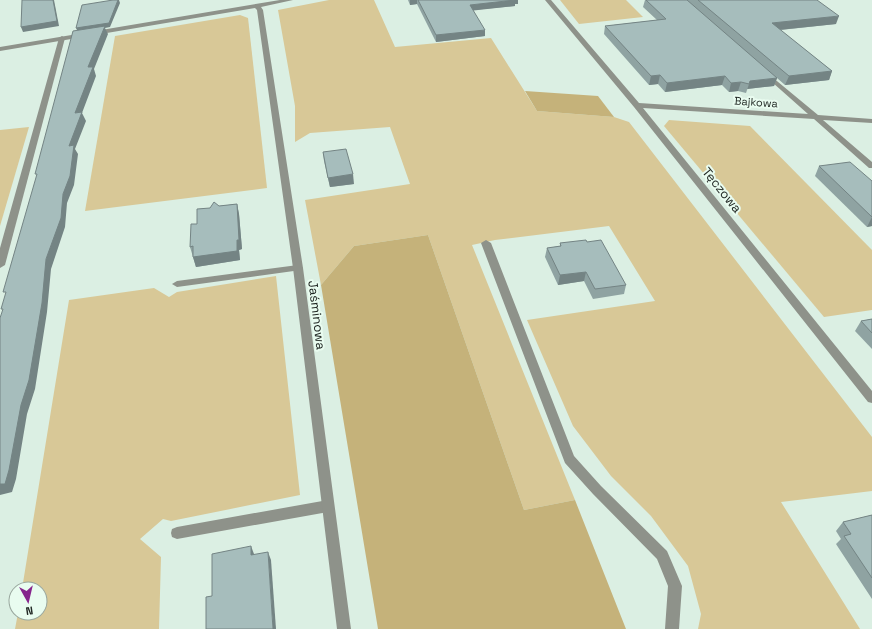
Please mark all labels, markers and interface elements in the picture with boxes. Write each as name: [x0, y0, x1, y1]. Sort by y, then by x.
street label: Bajkowa: [734, 93, 779, 111]
street label: Tęczowa: [698, 164, 746, 217]
street label: Jaśminowa: [304, 279, 330, 351]
north arrow: [8, 581, 48, 621]
text: N: [25, 603, 34, 618]

